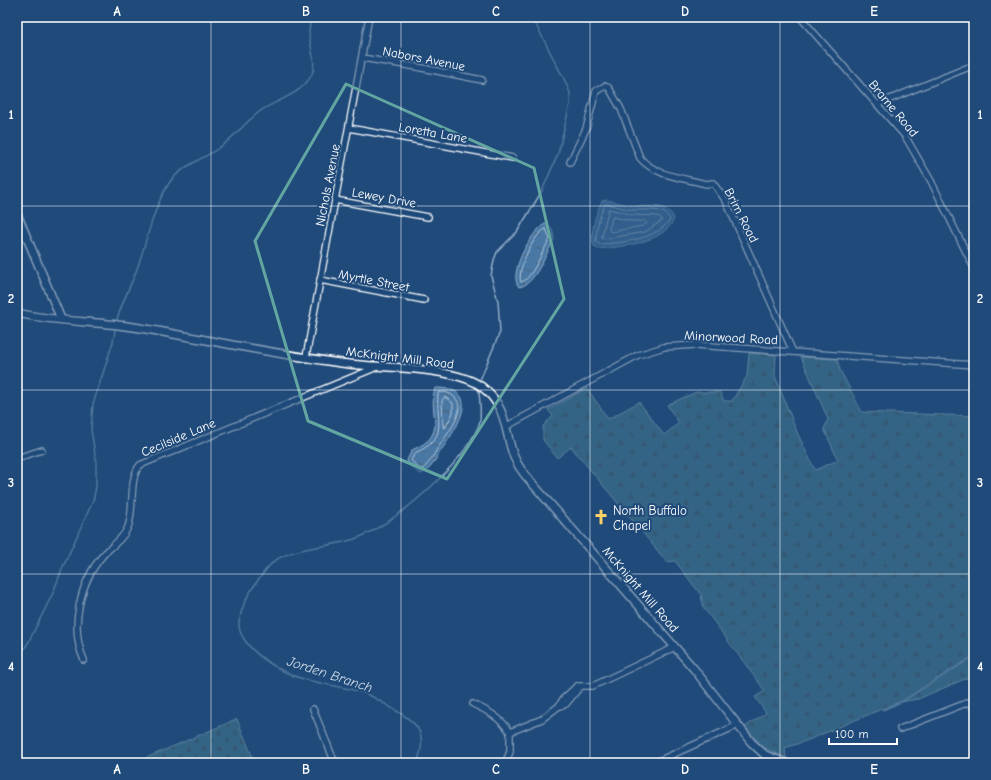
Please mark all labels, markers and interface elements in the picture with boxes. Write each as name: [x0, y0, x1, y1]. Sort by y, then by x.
text: A: [113, 4, 121, 19]
text: B: [302, 4, 310, 19]
text: C: [492, 4, 500, 19]
text: D: [681, 4, 689, 19]
text: E: [870, 4, 878, 19]
street label: Nabors Avenue: [381, 43, 467, 74]
street label: Brame Road: [866, 77, 922, 140]
text: 1: [8, 107, 14, 122]
text: 1: [977, 107, 983, 122]
street label: Loretta Lane: [397, 119, 469, 146]
street label: Nichols Avenue: [312, 142, 343, 228]
street label: Lewey Drive: [351, 184, 418, 211]
street label: Brim Road: [721, 185, 762, 245]
street label: Myrtle Street: [337, 266, 412, 295]
text: 2: [8, 291, 14, 306]
text: 2: [977, 291, 983, 306]
street label: Minorwood Road: [684, 328, 778, 347]
street label: McKnight Mill Road: [345, 343, 455, 372]
street label: Cecilside Lane: [139, 415, 218, 460]
text: 3: [8, 475, 14, 490]
text: 3: [977, 475, 983, 490]
place label: North Buffalo Chapel: [613, 503, 687, 533]
church icon: North Buffalo Chapel: [592, 508, 610, 526]
street label: McKnight Mill Road: [599, 543, 682, 635]
water label: Jorden Branch: [284, 652, 375, 696]
text: 4: [8, 659, 14, 674]
text: 4: [977, 659, 983, 674]
scale bar: [829, 720, 897, 746]
text: 100 m: [835, 727, 868, 741]
text: A: [113, 762, 121, 777]
text: B: [302, 762, 310, 777]
text: C: [492, 762, 500, 777]
text: D: [681, 762, 689, 777]
text: E: [870, 762, 878, 777]

